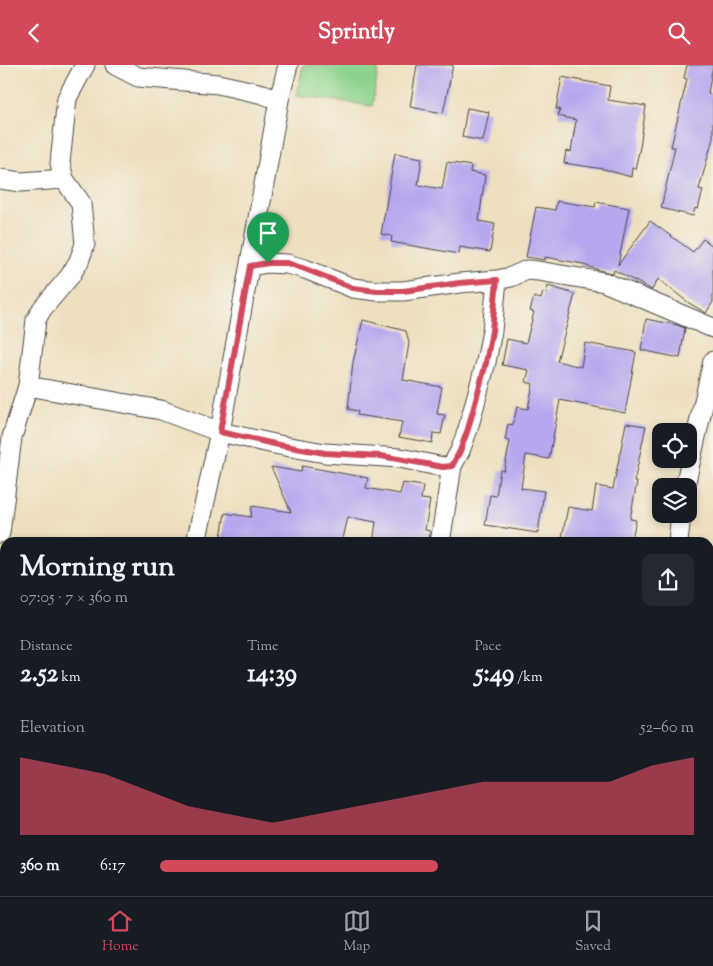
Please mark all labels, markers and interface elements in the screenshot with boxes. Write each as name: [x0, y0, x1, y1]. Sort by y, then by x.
text: Sprintly: [318, 17, 395, 49]
icon: back: [20, 19, 48, 47]
icon: search: [665, 19, 693, 47]
pin: [247, 212, 289, 263]
icon: arrive: [254, 219, 282, 247]
map controls: [652, 423, 697, 523]
button: locate: [652, 423, 697, 468]
button: layers: [652, 478, 697, 523]
text: Morning run: [20, 548, 175, 588]
button: share: [642, 554, 694, 606]
text: 07:05 · 7 × 360 m: [20, 587, 128, 610]
text: Distance: [20, 637, 73, 657]
text: Time: [247, 637, 278, 657]
text: Pace: [475, 637, 501, 657]
text: 2.52: [20, 657, 58, 693]
text: 14:39: [247, 657, 297, 693]
text: 5:49: [475, 657, 514, 693]
text: km: [58, 668, 80, 688]
text: /km: [514, 668, 543, 688]
text: Elevation: [20, 717, 85, 740]
text: 52–60 m: [640, 717, 694, 740]
text: 360 m: [20, 855, 59, 878]
text: 6:17: [100, 855, 125, 878]
tab: Home: [102, 907, 139, 957]
tab: Map: [343, 907, 371, 957]
tab: Saved: [575, 907, 611, 957]

